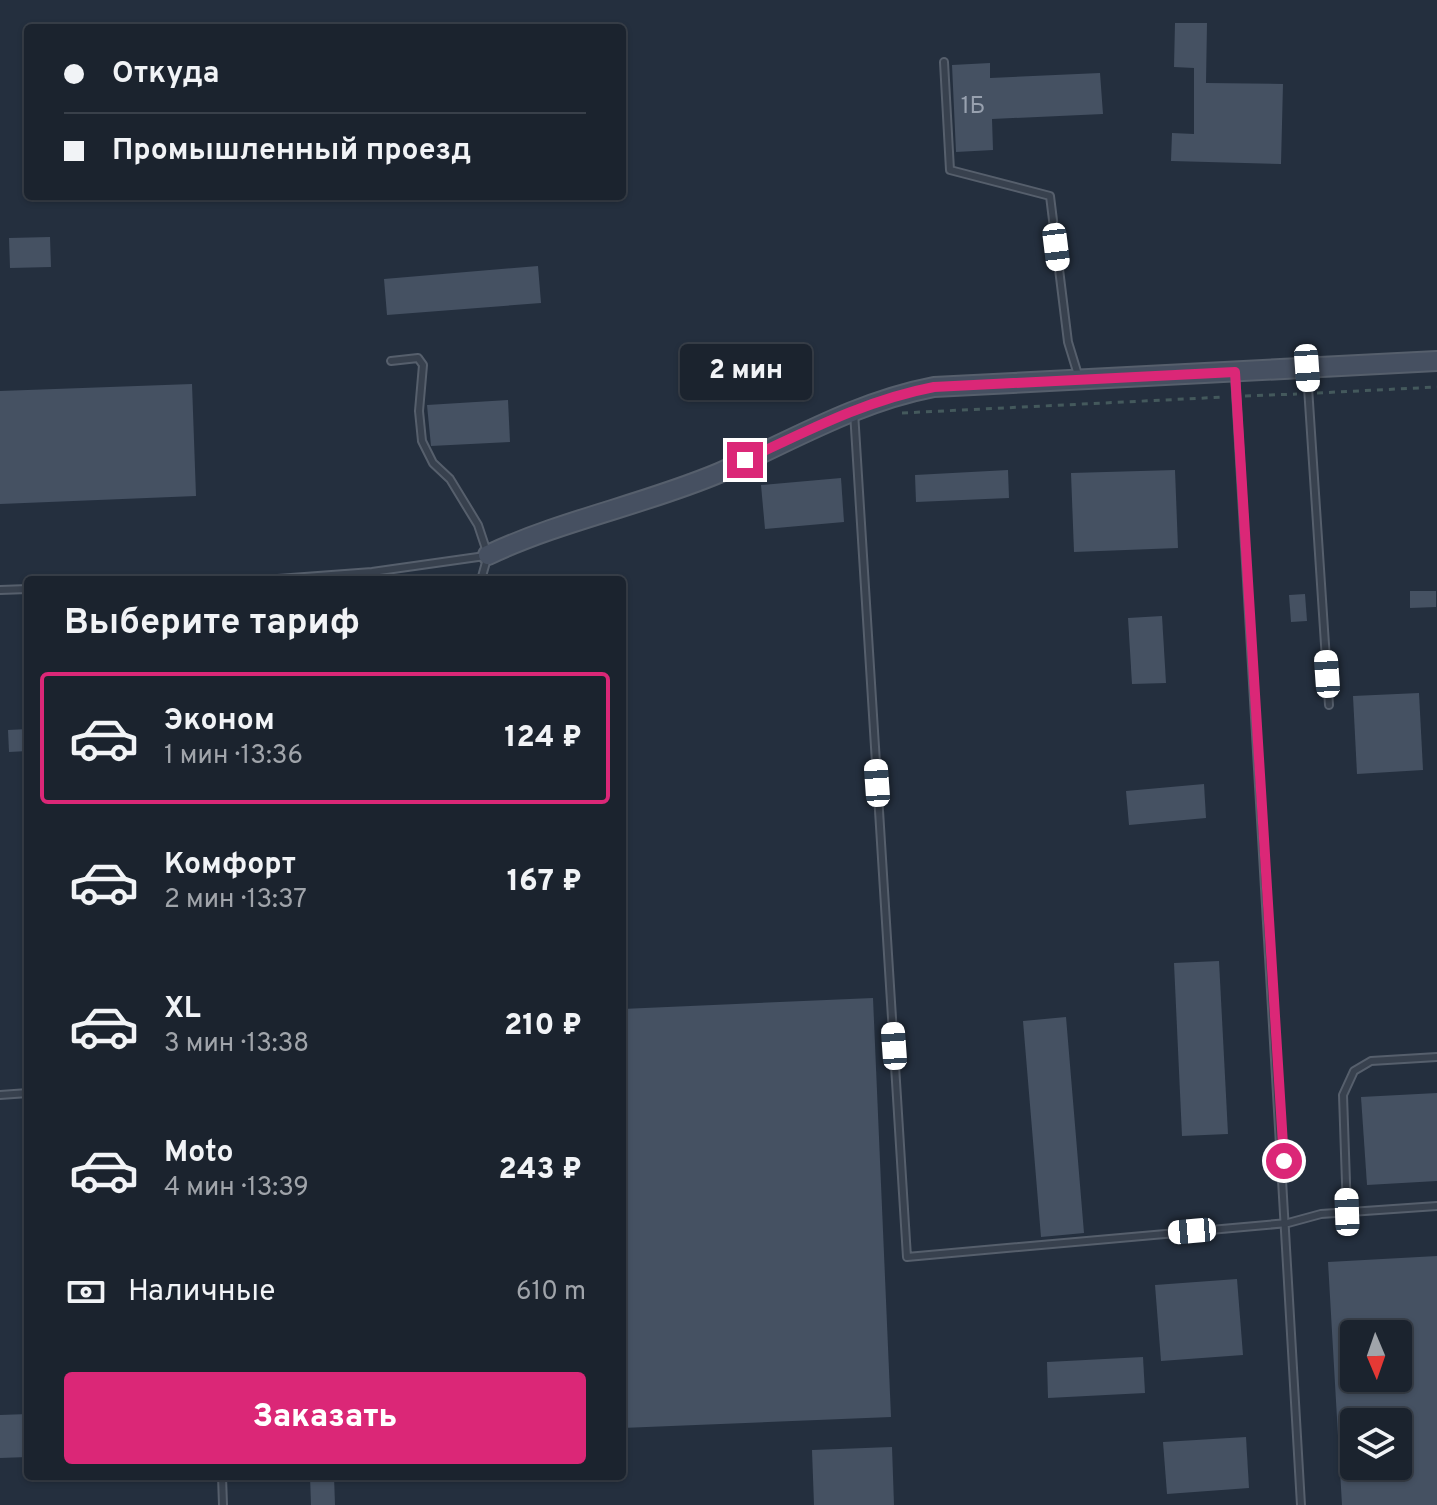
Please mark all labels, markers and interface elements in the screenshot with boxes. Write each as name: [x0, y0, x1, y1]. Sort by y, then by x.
text: Откуда: [112, 56, 220, 93]
house number: 1Б: [961, 92, 985, 122]
text: Промышленный проезд: [112, 133, 471, 170]
car: [1041, 222, 1071, 272]
car: [1293, 343, 1321, 393]
callout: 2 мин: [679, 344, 811, 400]
text: 2 мин: [709, 355, 783, 388]
route end: [727, 442, 763, 478]
text: Выберите тариф: [64, 601, 360, 647]
car: [1313, 649, 1341, 699]
icon: car: [68, 702, 140, 774]
text: Эконом: [164, 703, 275, 740]
text: 124 ₽: [504, 720, 582, 757]
text: 1 мин · 13:36: [164, 740, 303, 773]
car: [863, 758, 891, 808]
icon: car: [68, 846, 140, 918]
text: Комфорт: [164, 847, 296, 884]
text: 167 ₽: [507, 864, 582, 901]
text: 2 мин · 13:37: [164, 884, 307, 917]
icon: car: [68, 990, 140, 1062]
text: XL: [164, 991, 201, 1028]
text: 210 ₽: [504, 1008, 582, 1045]
car: [880, 1021, 908, 1071]
text: 3 мин · 13:38: [164, 1028, 309, 1061]
icon: car: [68, 1134, 140, 1206]
text: Moto: [164, 1135, 234, 1172]
route start: [1266, 1143, 1302, 1179]
text: 243 ₽: [499, 1152, 582, 1189]
text: 4 мин · 13:39: [164, 1172, 309, 1205]
car: [1334, 1188, 1360, 1236]
car: [1167, 1217, 1217, 1245]
icon: cash: [64, 1270, 108, 1314]
text: Наличные: [128, 1274, 275, 1311]
text: 610 m: [516, 1276, 586, 1309]
north arrow: [1340, 1320, 1412, 1392]
map controls: [1340, 1320, 1412, 1480]
button: Заказать: [64, 1372, 586, 1464]
button: layers: [1340, 1408, 1412, 1480]

